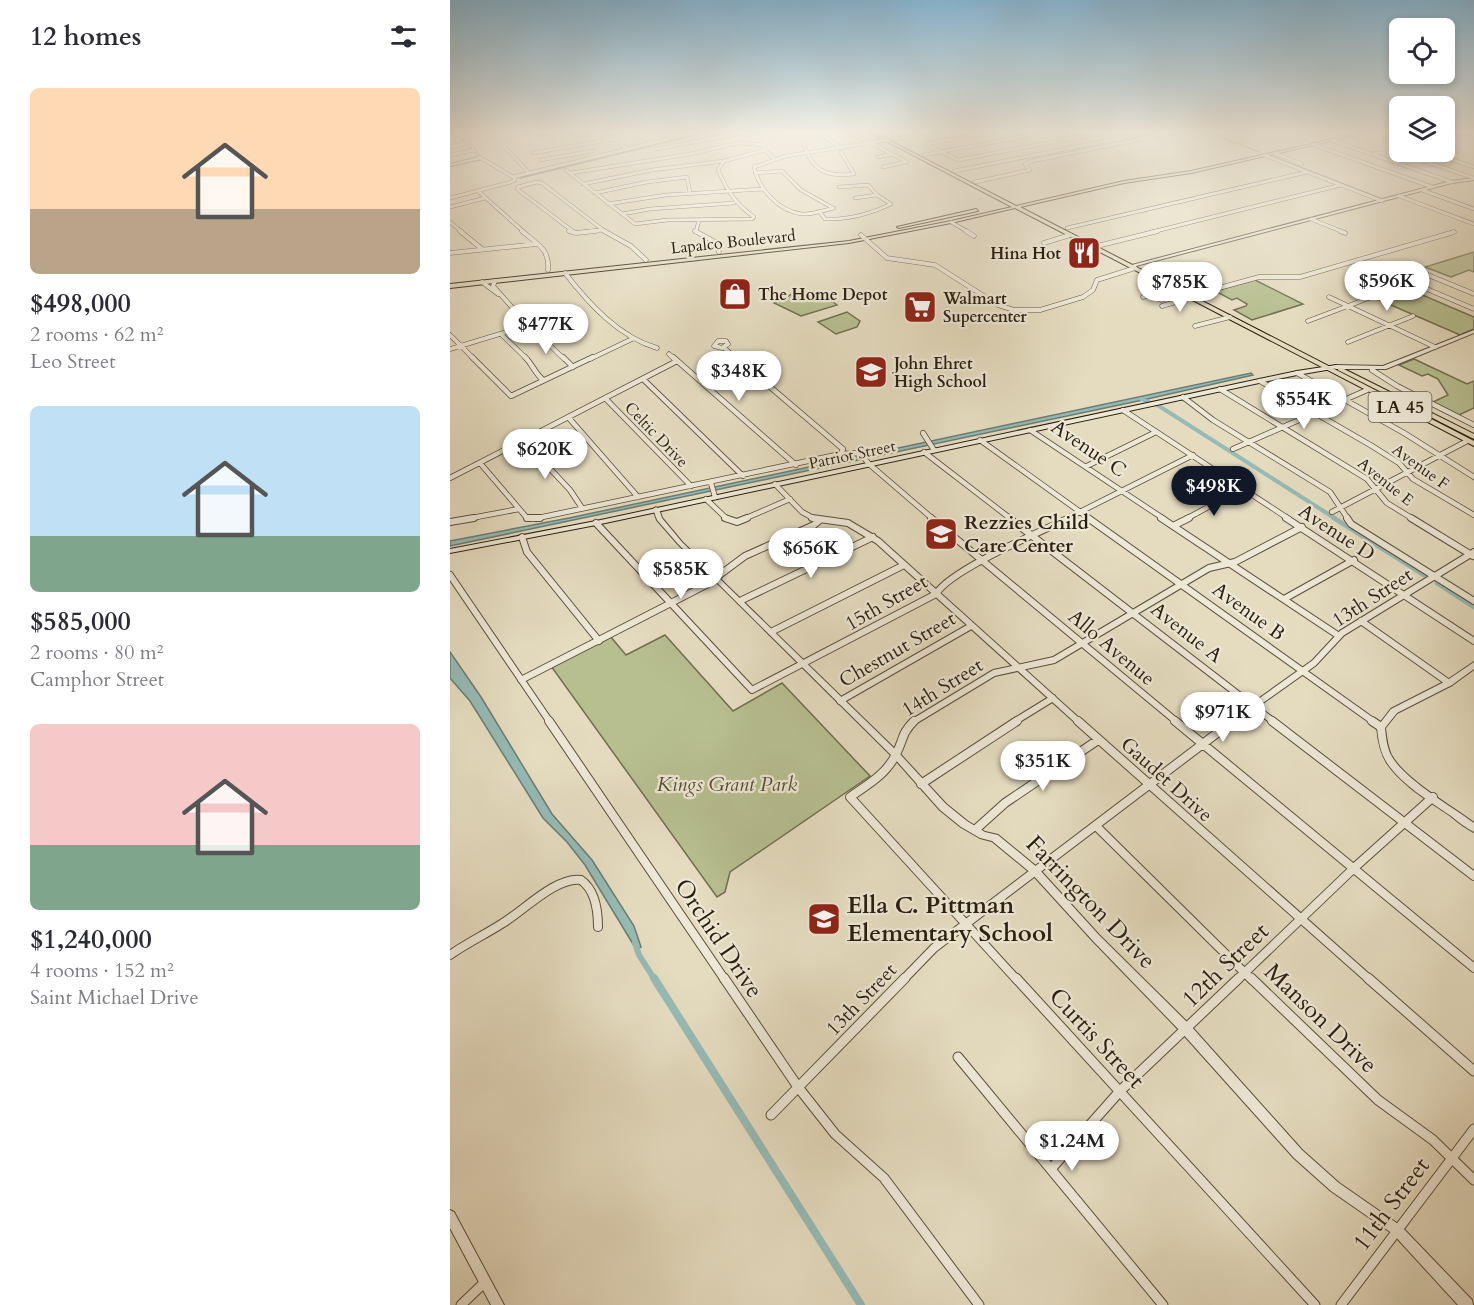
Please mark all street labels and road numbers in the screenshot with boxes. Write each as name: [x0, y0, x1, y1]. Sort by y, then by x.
street label: Lapalco Boulevard: [670, 224, 797, 259]
road number: LA 45: [1368, 392, 1432, 422]
street label: Celtic Drive: [619, 397, 693, 472]
street label: Avenue C: [1046, 413, 1132, 484]
street label: Patriot Street: [807, 435, 898, 475]
street label: Avenue F: [1388, 439, 1453, 495]
street label: Avenue E: [1353, 452, 1418, 511]
street label: Avenue D: [1293, 498, 1380, 567]
street label: 13th Street: [1327, 561, 1418, 634]
street label: 15th Street: [840, 568, 933, 637]
street label: Avenue B: [1207, 576, 1291, 647]
street label: Avenue A: [1145, 596, 1229, 670]
street label: Allo Avenue: [1063, 603, 1161, 692]
street label: Chestnut Street: [834, 605, 961, 694]
street label: 14th Street: [896, 651, 989, 723]
street label: Gaudet Drive: [1115, 731, 1219, 828]
street label: Farrington Drive: [1018, 828, 1163, 976]
street label: Orchid Drive: [666, 872, 771, 1005]
street label: 12th Street: [1174, 915, 1276, 1015]
street label: Manson Drive: [1257, 956, 1385, 1081]
street label: 13th Street: [820, 957, 903, 1042]
street label: Curtis Street: [1041, 981, 1152, 1096]
street label: 11th Street: [1345, 1150, 1438, 1258]

